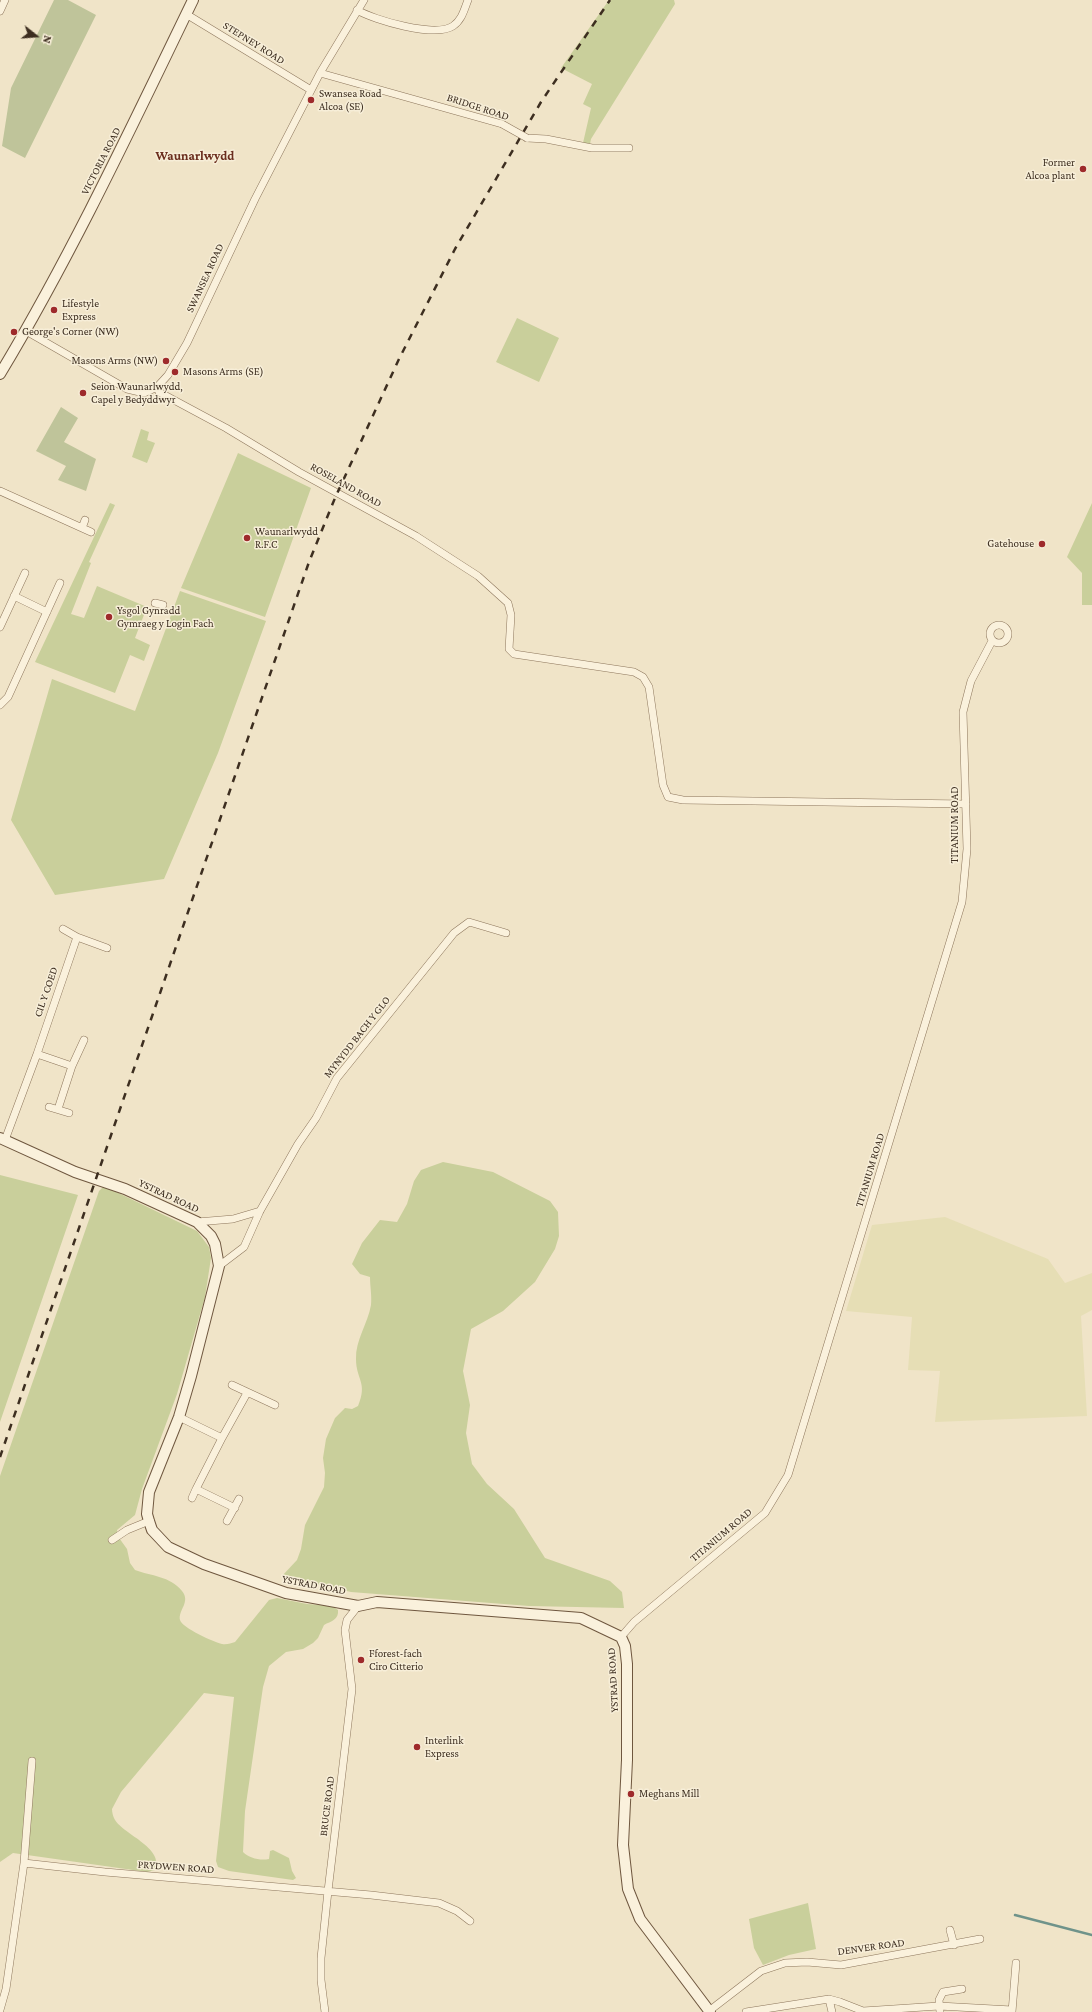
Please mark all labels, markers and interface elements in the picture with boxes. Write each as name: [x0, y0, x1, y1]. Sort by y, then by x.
north arrow: [16, 16, 56, 56]
street label: STEPNEY ROAD: [221, 19, 287, 67]
text: N: [41, 34, 54, 45]
place label: Swansea Road Alcoa (SE): [319, 87, 382, 113]
street label: BRIDGE ROAD: [445, 91, 511, 123]
marker: Swansea Road Alcoa (SE): [306, 95, 316, 105]
street label: VICTORIA ROAD: [78, 125, 124, 197]
district label: Waunarlwydd: [156, 148, 234, 164]
place label: Former Alcoa plant: [1025, 156, 1075, 182]
marker: Former Alcoa plant: [1078, 164, 1088, 174]
street label: SWANSEA ROAD: [183, 241, 227, 315]
place label: Lifestyle Express: [62, 297, 99, 323]
marker: Lifestyle Express: [49, 305, 59, 315]
place label: George's Corner (NW): [22, 325, 119, 339]
marker: George's Corner (NW): [9, 327, 19, 337]
place label: Masons Arms (NW): [71, 354, 158, 368]
marker: Masons Arms (NW): [161, 356, 171, 366]
place label: Masons Arms (SE): [183, 365, 264, 379]
marker: Masons Arms (SE): [170, 367, 180, 377]
place label: Seion Waunarlwydd, Capel y Bedyddwyr: [91, 380, 183, 406]
marker: Seion Waunarlwydd, Capel y Bedyddwyr: [78, 388, 88, 398]
street label: ROSELAND ROAD: [308, 460, 384, 510]
place label: Waunarlwydd R.F.C: [255, 525, 318, 551]
marker: Waunarlwydd R.F.C: [242, 533, 252, 543]
place label: Gatehouse: [987, 537, 1034, 551]
marker: Gatehouse: [1037, 539, 1047, 549]
place label: Ysgol Gynradd Gymraeg y Login Fach: [117, 604, 214, 630]
marker: Ysgol Gynradd Gymraeg y Login Fach: [104, 612, 114, 622]
street label: TITANIUM ROAD: [948, 787, 962, 863]
street label: CIL Y COED: [31, 965, 61, 1019]
street label: MYNYDD BACH Y GLO: [321, 993, 393, 1081]
street label: TITANIUM ROAD: [852, 1131, 888, 1209]
street label: YSTRAD ROAD: [137, 1176, 201, 1216]
street label: TITANIUM ROAD: [687, 1505, 755, 1565]
street label: YSTRAD ROAD: [281, 1572, 347, 1598]
place label: Fforest-fach Ciro Citterio: [369, 1647, 423, 1673]
street label: YSTRAD ROAD: [605, 1647, 621, 1713]
marker: Fforest-fach Ciro Citterio: [356, 1655, 366, 1665]
place label: Interlink Express: [425, 1734, 463, 1760]
marker: Interlink Express: [412, 1742, 422, 1752]
street label: BRUCE ROAD: [317, 1775, 337, 1837]
place label: Meghans Mill: [639, 1787, 699, 1801]
marker: Meghans Mill: [626, 1789, 636, 1799]
street label: PRYDWEN ROAD: [137, 1858, 215, 1876]
street label: DENVER ROAD: [836, 1936, 906, 1958]

